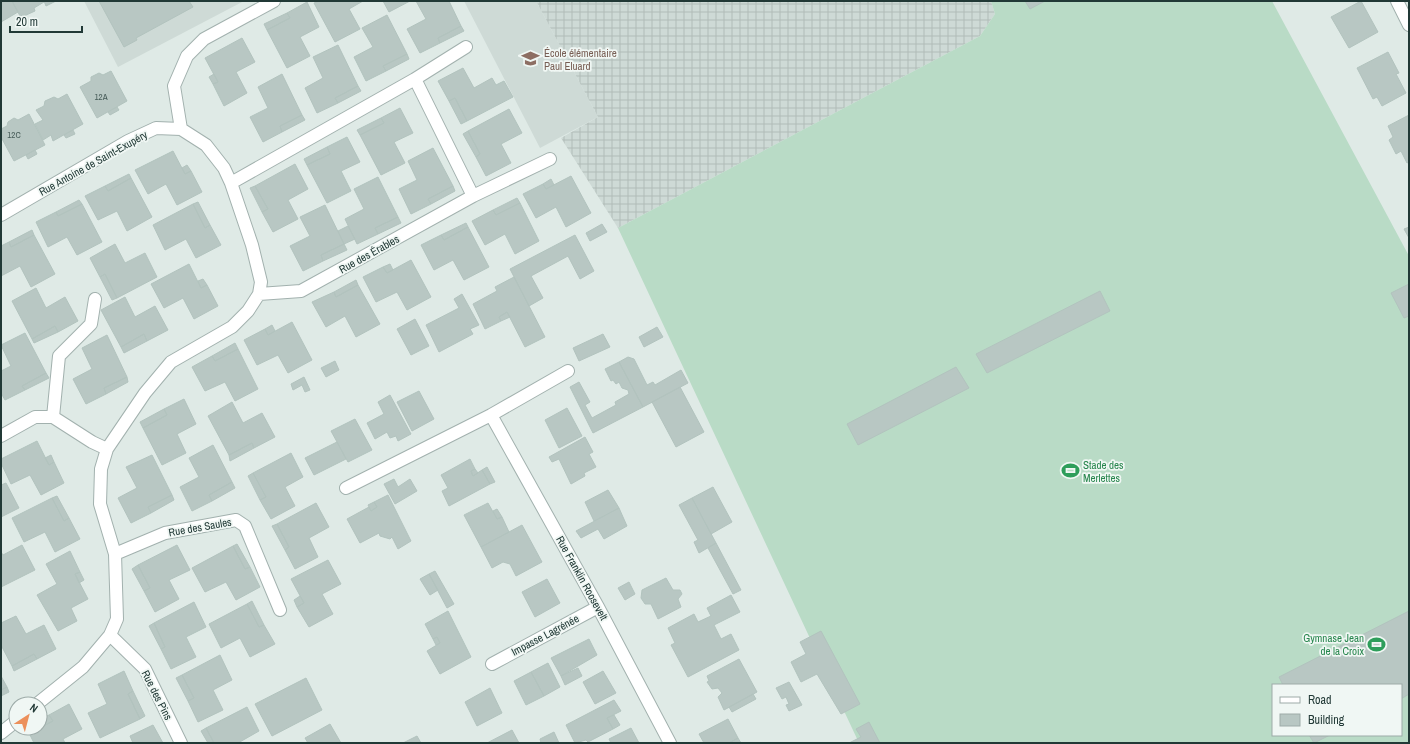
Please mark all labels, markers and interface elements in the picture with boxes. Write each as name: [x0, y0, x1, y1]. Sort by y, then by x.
scale bar: [10, 8, 82, 34]
text: 20 m: [16, 14, 38, 30]
place label: École élémentaire Paul Eluard: [544, 46, 617, 73]
school or university icon: École élémentaire Paul Eluard: [521, 49, 541, 69]
house number: 12A: [94, 91, 108, 103]
street label: Rue Antoine de Saint-Exupéry: [36, 127, 150, 199]
house number: 12C: [7, 129, 21, 141]
street label: Rue des Érables: [336, 231, 402, 276]
place label: Stade des Merlettes: [1083, 458, 1124, 485]
sports icon: Stade des Merlettes: [1060, 461, 1080, 481]
street label: Rue des Saules: [167, 514, 233, 539]
street label: Rue Franklin Roosevelt: [553, 533, 611, 623]
street label: Impasse Lagrénée: [509, 611, 581, 659]
place label: Gymnase Jean de la Croix: [1303, 631, 1364, 658]
sports icon: Gymnase Jean de la Croix: [1367, 634, 1387, 654]
street label: Rue des Pins: [138, 668, 176, 723]
legend: [1272, 684, 1402, 736]
text: Road: [1308, 692, 1332, 708]
north arrow: [8, 696, 48, 736]
text: N: [27, 700, 41, 715]
text: Building: [1308, 712, 1345, 728]

